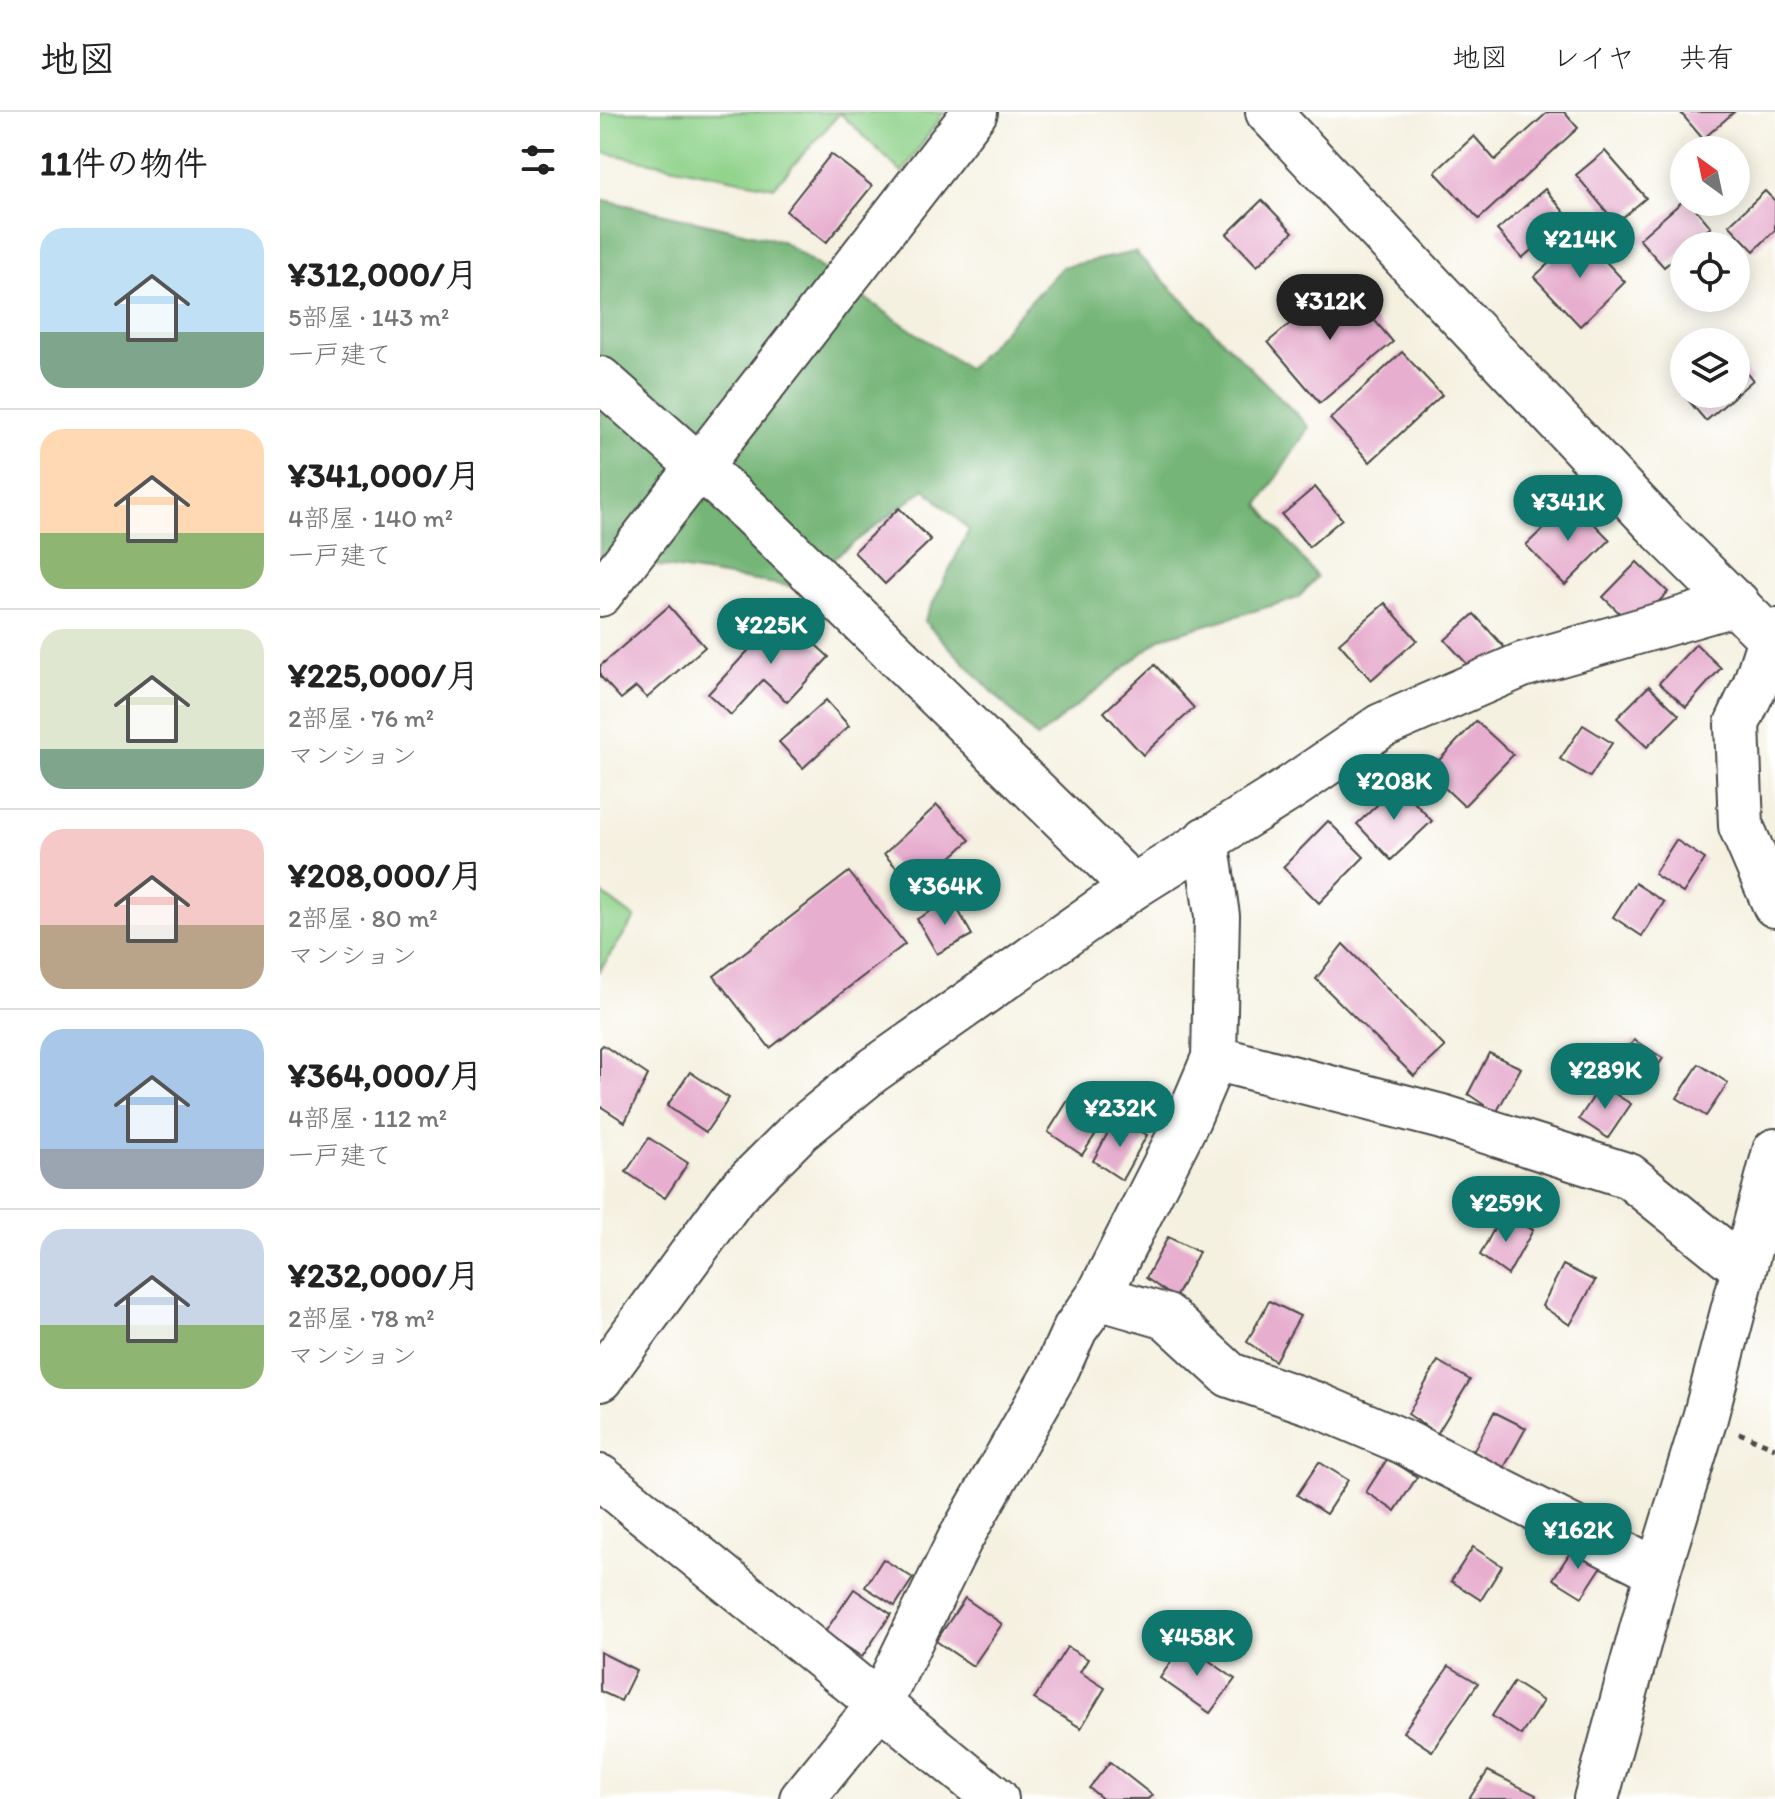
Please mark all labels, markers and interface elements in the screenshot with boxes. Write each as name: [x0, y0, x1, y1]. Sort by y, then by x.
text: 地図: [40, 36, 116, 82]
text: 地図: [1452, 40, 1508, 74]
text: レイヤ: [1552, 40, 1635, 74]
text: 共有: [1679, 40, 1735, 74]
north arrow: [1670, 136, 1750, 216]
map controls: [1670, 136, 1750, 408]
icon: filters: [516, 138, 560, 182]
text: 11件の物件: [40, 143, 208, 184]
pin: ¥214K: [1524, 212, 1636, 280]
text: ¥214K: [1544, 222, 1616, 254]
button: locate: [1670, 232, 1750, 312]
text: ¥312,000/月: [288, 254, 478, 295]
icon: home: [104, 260, 200, 356]
pin: ¥312K: [1274, 274, 1386, 342]
text: ¥312K: [1294, 284, 1366, 316]
text: 5部屋 · 143 m²: [288, 301, 449, 333]
button: layers: [1670, 328, 1750, 408]
text: 一戸建て: [288, 338, 392, 370]
text: ¥341,000/月: [288, 455, 481, 496]
icon: home: [104, 461, 200, 557]
pin: ¥341K: [1512, 475, 1624, 543]
text: ¥341K: [1531, 485, 1605, 517]
text: 4部屋 · 140 m²: [288, 502, 453, 534]
text: 一戸建て: [288, 539, 392, 571]
pin: ¥225K: [715, 598, 827, 666]
text: ¥225K: [735, 608, 807, 640]
text: ¥225,000/月: [288, 655, 480, 696]
icon: home: [104, 661, 200, 757]
text: 2部屋 · 76 m²: [288, 702, 434, 734]
text: マンション: [288, 739, 417, 771]
pin: ¥208K: [1338, 754, 1450, 822]
text: ¥208K: [1356, 764, 1432, 796]
text: ¥208,000/月: [288, 855, 484, 896]
pin: ¥364K: [889, 859, 1001, 927]
icon: home: [104, 861, 200, 957]
text: ¥364K: [908, 869, 982, 901]
text: 2部屋 · 80 m²: [288, 902, 438, 934]
text: マンション: [288, 939, 417, 971]
pin: ¥289K: [1549, 1043, 1661, 1111]
text: ¥289K: [1569, 1053, 1641, 1085]
text: ¥364,000/月: [288, 1055, 483, 1096]
icon: home: [104, 1061, 200, 1157]
pin: ¥232K: [1064, 1081, 1176, 1149]
text: ¥232K: [1084, 1091, 1156, 1123]
text: 4部屋 · 112 m²: [288, 1102, 447, 1134]
text: 一戸建て: [288, 1139, 392, 1171]
pin: ¥259K: [1450, 1176, 1562, 1244]
text: ¥259K: [1470, 1186, 1542, 1218]
text: ¥232,000/月: [288, 1255, 481, 1296]
icon: home: [104, 1261, 200, 1357]
text: 2部屋 · 78 m²: [288, 1302, 435, 1334]
text: マンション: [288, 1339, 417, 1371]
pin: ¥162K: [1522, 1503, 1634, 1571]
text: ¥162K: [1543, 1513, 1613, 1545]
pin: ¥458K: [1141, 1610, 1253, 1678]
text: ¥458K: [1160, 1620, 1234, 1652]

